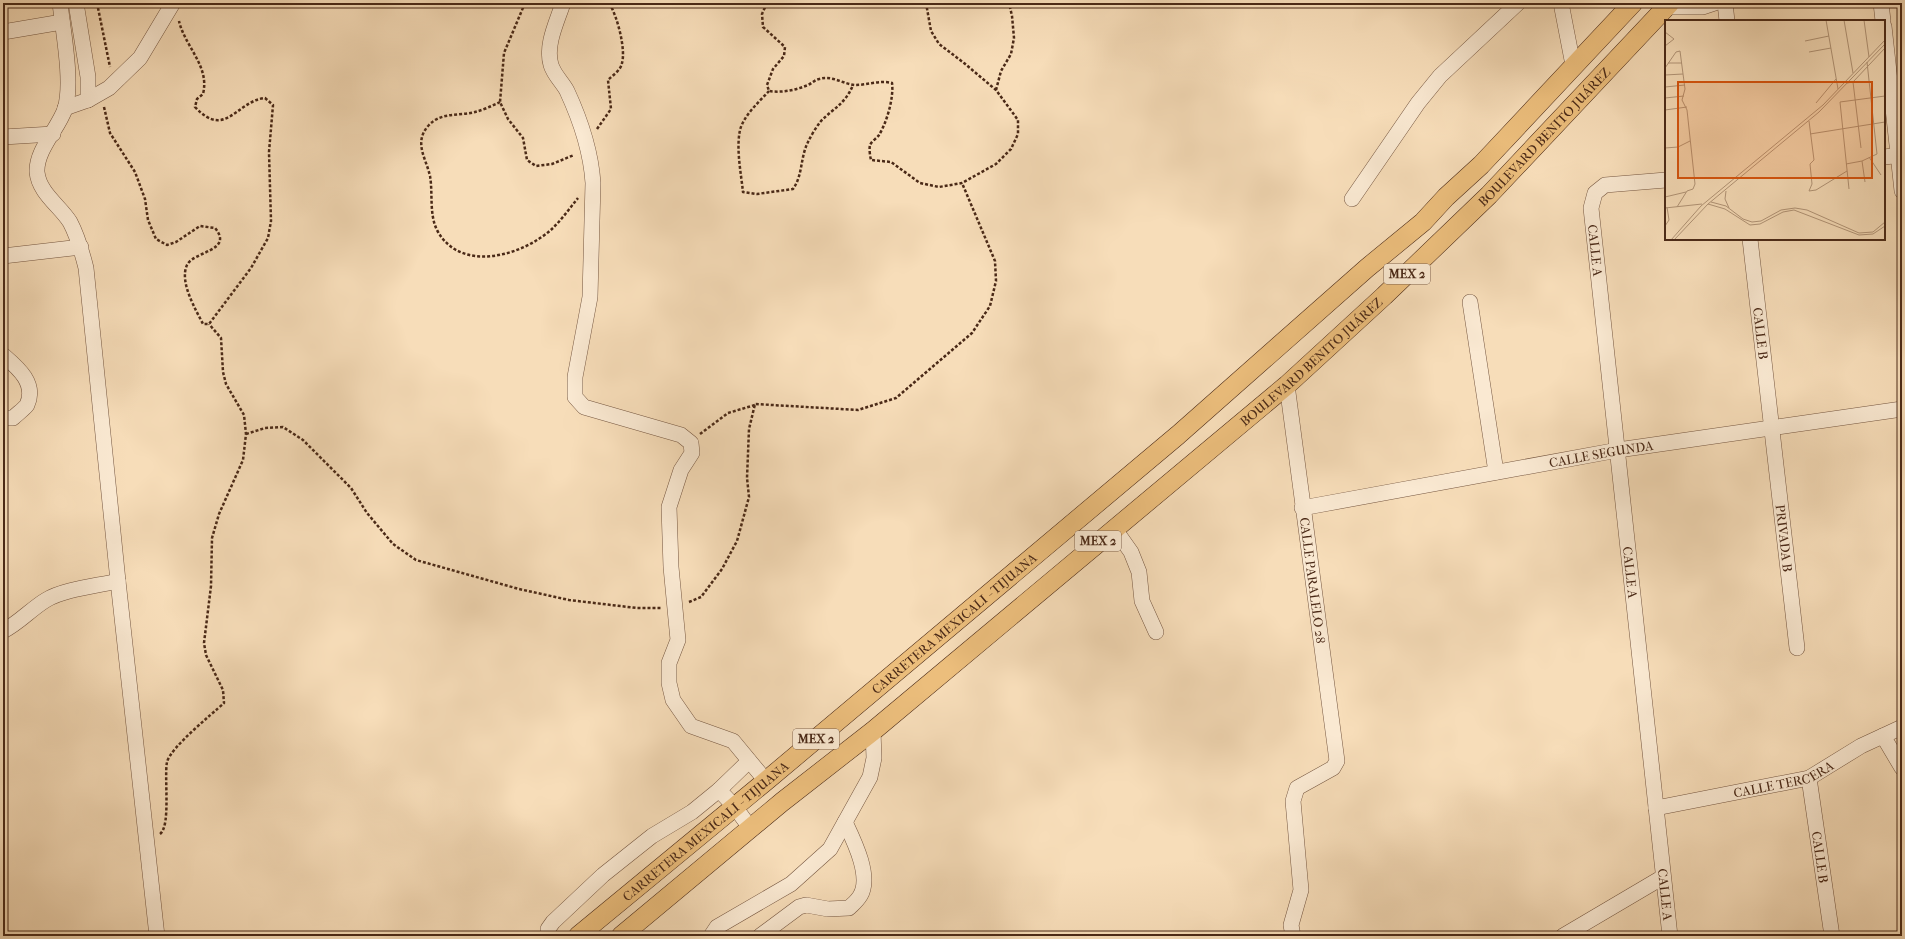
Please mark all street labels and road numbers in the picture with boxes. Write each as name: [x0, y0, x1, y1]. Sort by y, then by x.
street label: BOULEVARD BENITO JUÁREZ: [1475, 64, 1613, 209]
street label: CALLE A: [1585, 224, 1606, 277]
road number: MEX 2: [1384, 264, 1430, 284]
street label: BOULEVARD BENITO JUÁREZ: [1237, 294, 1385, 429]
street label: CALLE B: [1750, 307, 1771, 360]
street label: CALLE SEGUNDA: [1548, 437, 1655, 470]
street label: PRIVADA B: [1773, 503, 1796, 573]
street label: CALLE PARALELO 28: [1297, 516, 1329, 644]
road number: MEX 2: [1075, 531, 1121, 551]
street label: CALLE A: [1620, 546, 1641, 600]
street label: CARRETERA MEXICALI - TIJUANA: [868, 549, 1040, 697]
road number: MEX 2: [793, 729, 839, 749]
street label: CALLE TERCERA: [1732, 757, 1836, 800]
street label: CARRETERA MEXICALI - TIJUANA: [619, 758, 792, 904]
street label: CALLE B: [1809, 830, 1832, 884]
street label: CALLE A: [1655, 868, 1676, 922]

